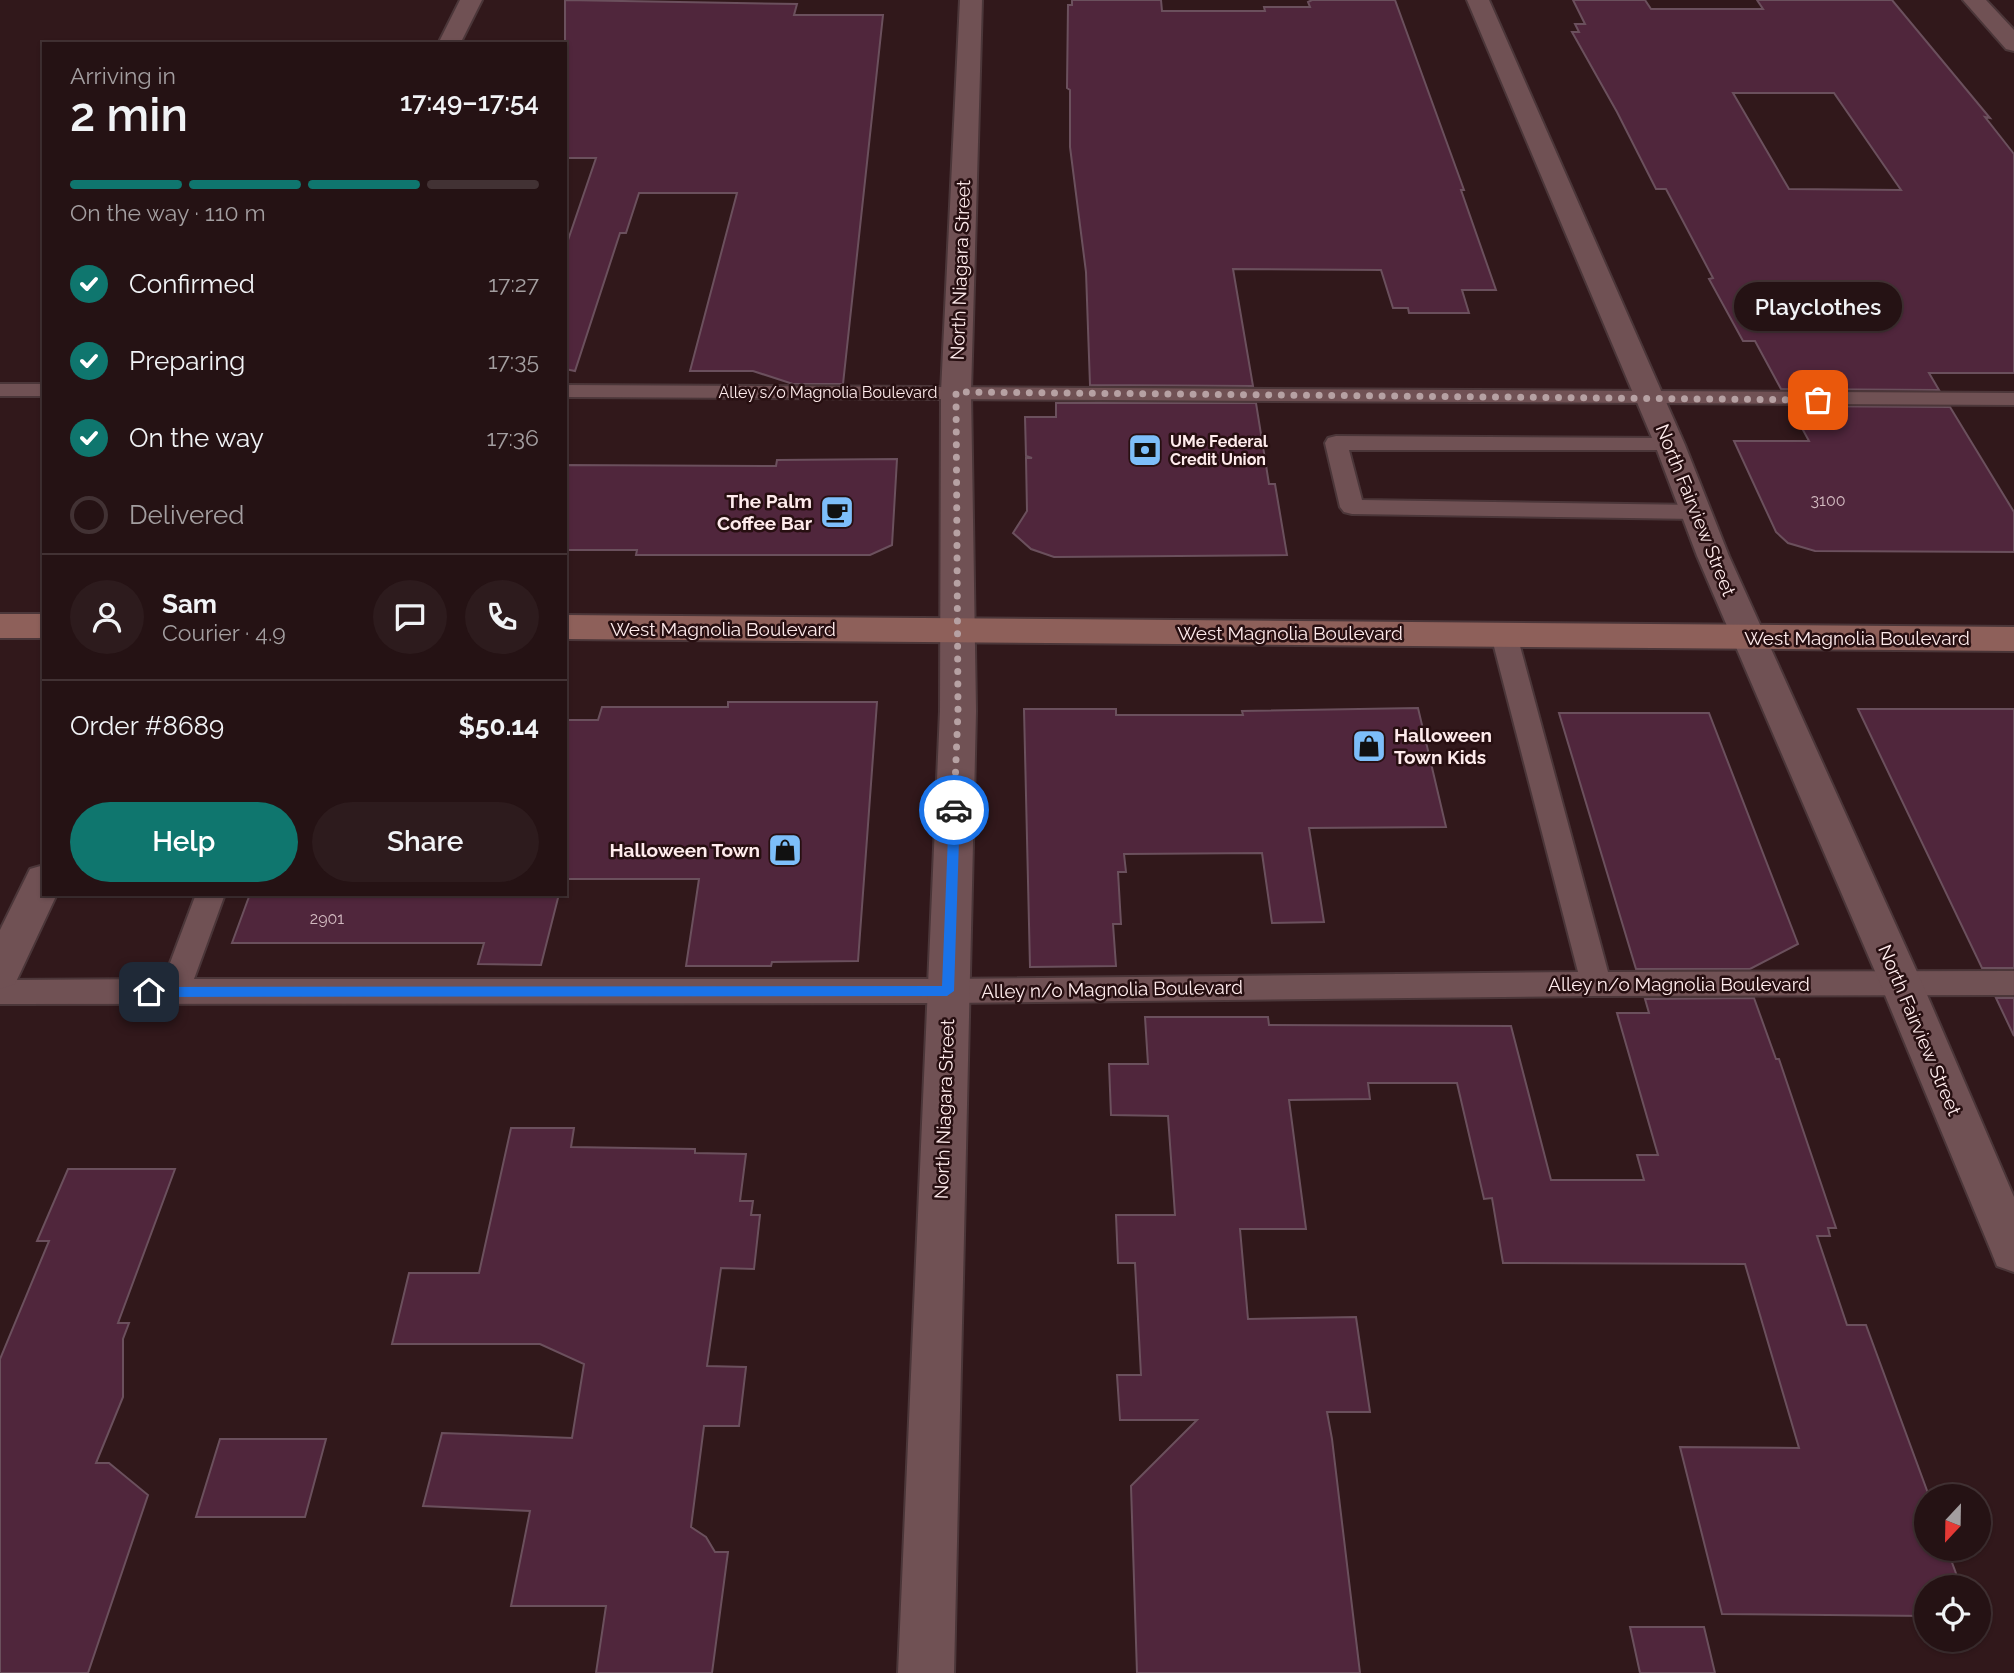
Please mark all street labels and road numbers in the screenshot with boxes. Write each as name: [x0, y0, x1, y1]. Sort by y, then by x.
street label: North Niagara Street: [946, 179, 974, 361]
street label: Alley s/o Magnolia Boulevard: [719, 383, 937, 402]
street label: North Fairview Street: [1651, 421, 1741, 600]
street label: West Magnolia Boulevard: [610, 618, 836, 640]
street label: West Magnolia Boulevard: [1177, 622, 1403, 644]
street label: West Magnolia Boulevard: [1744, 627, 1970, 649]
street label: North Fairview Street: [1874, 941, 1966, 1119]
street label: Alley n/o Magnolia Boulevard: [1548, 973, 1810, 995]
street label: Alley n/o Magnolia Boulevard: [981, 976, 1243, 1002]
street label: North Niagara Street: [930, 1018, 958, 1200]

